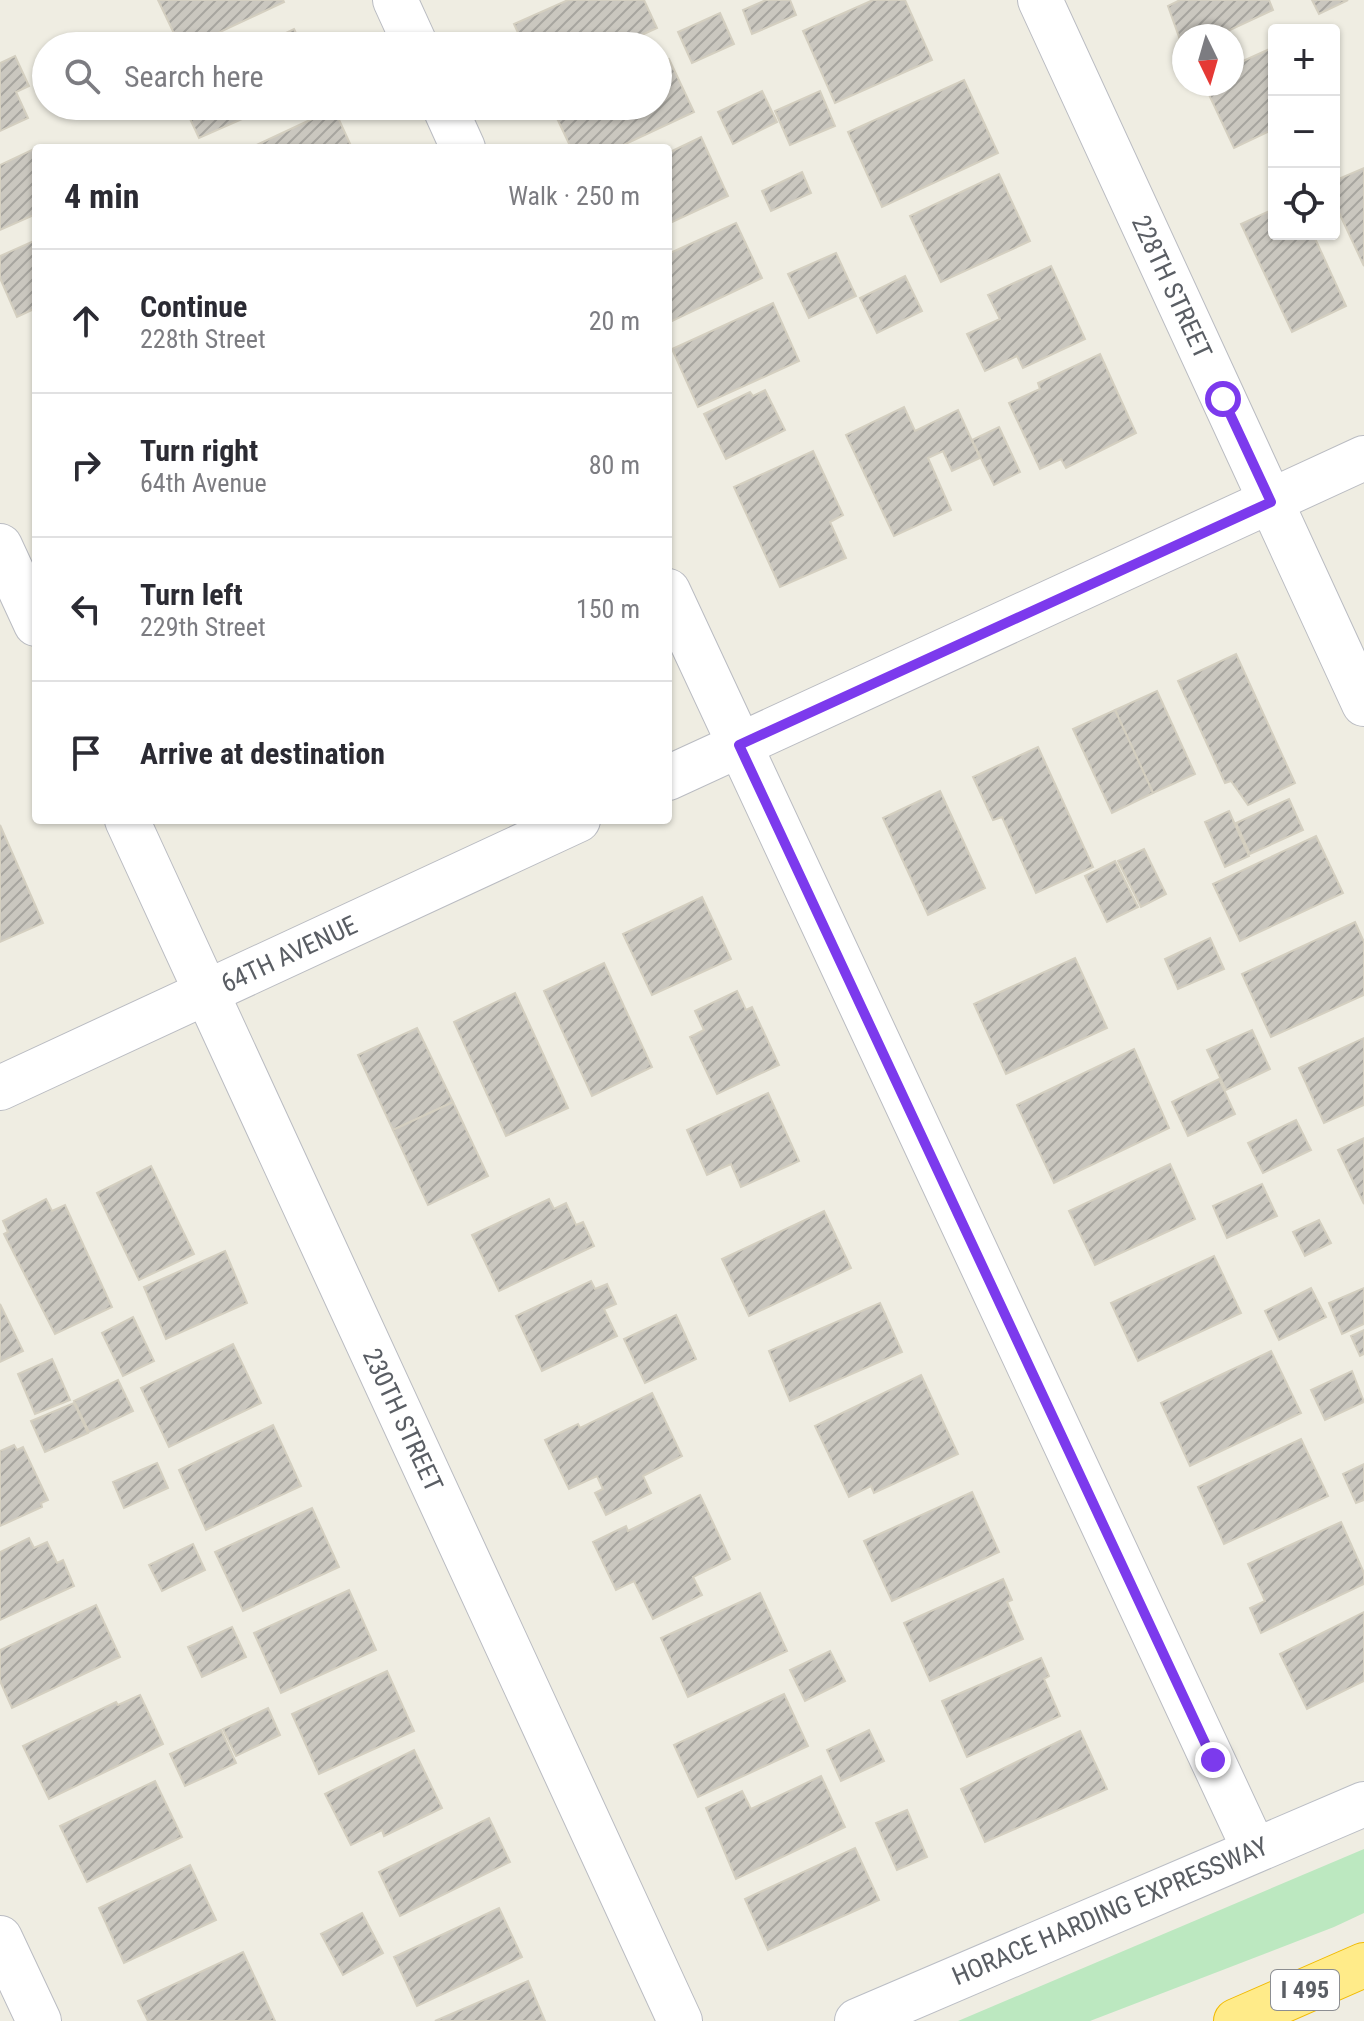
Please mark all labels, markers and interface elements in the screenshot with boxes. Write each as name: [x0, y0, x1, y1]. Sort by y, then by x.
north arrow: [1172, 24, 1244, 96]
map controls: [1268, 24, 1340, 240]
button: +: [1268, 24, 1340, 96]
search box: [32, 32, 672, 120]
icon: search: [60, 54, 104, 98]
text: Search here: [124, 59, 264, 94]
button: −: [1268, 96, 1340, 168]
button: locate: [1268, 168, 1340, 240]
text: 4 min: [64, 176, 140, 216]
text: Walk · 250 m: [508, 181, 640, 211]
street label: 228TH STREET: [1126, 211, 1218, 363]
text: Continue: [140, 289, 247, 324]
icon: ahead: [64, 299, 108, 343]
text: 20 m: [589, 306, 640, 336]
text: 228th Street: [140, 324, 266, 354]
route start: [1205, 381, 1241, 417]
text: Turn right: [140, 433, 258, 468]
icon: right: [64, 443, 108, 487]
text: 80 m: [589, 450, 640, 480]
text: 64th Avenue: [140, 468, 267, 498]
text: Turn left: [140, 577, 243, 612]
icon: left: [64, 587, 108, 631]
text: 150 m: [576, 594, 640, 624]
text: 229th Street: [140, 612, 266, 642]
icon: arrive: [64, 731, 108, 775]
text: Arrive at destination: [140, 736, 385, 771]
street label: 64TH AVENUE: [216, 909, 362, 999]
street label: 230TH STREET: [357, 1344, 449, 1496]
route end: [1195, 1742, 1231, 1778]
street label: HORACE HARDING EXPRESSWAY: [948, 1831, 1273, 1991]
road number: I 495: [1271, 1970, 1339, 2010]

